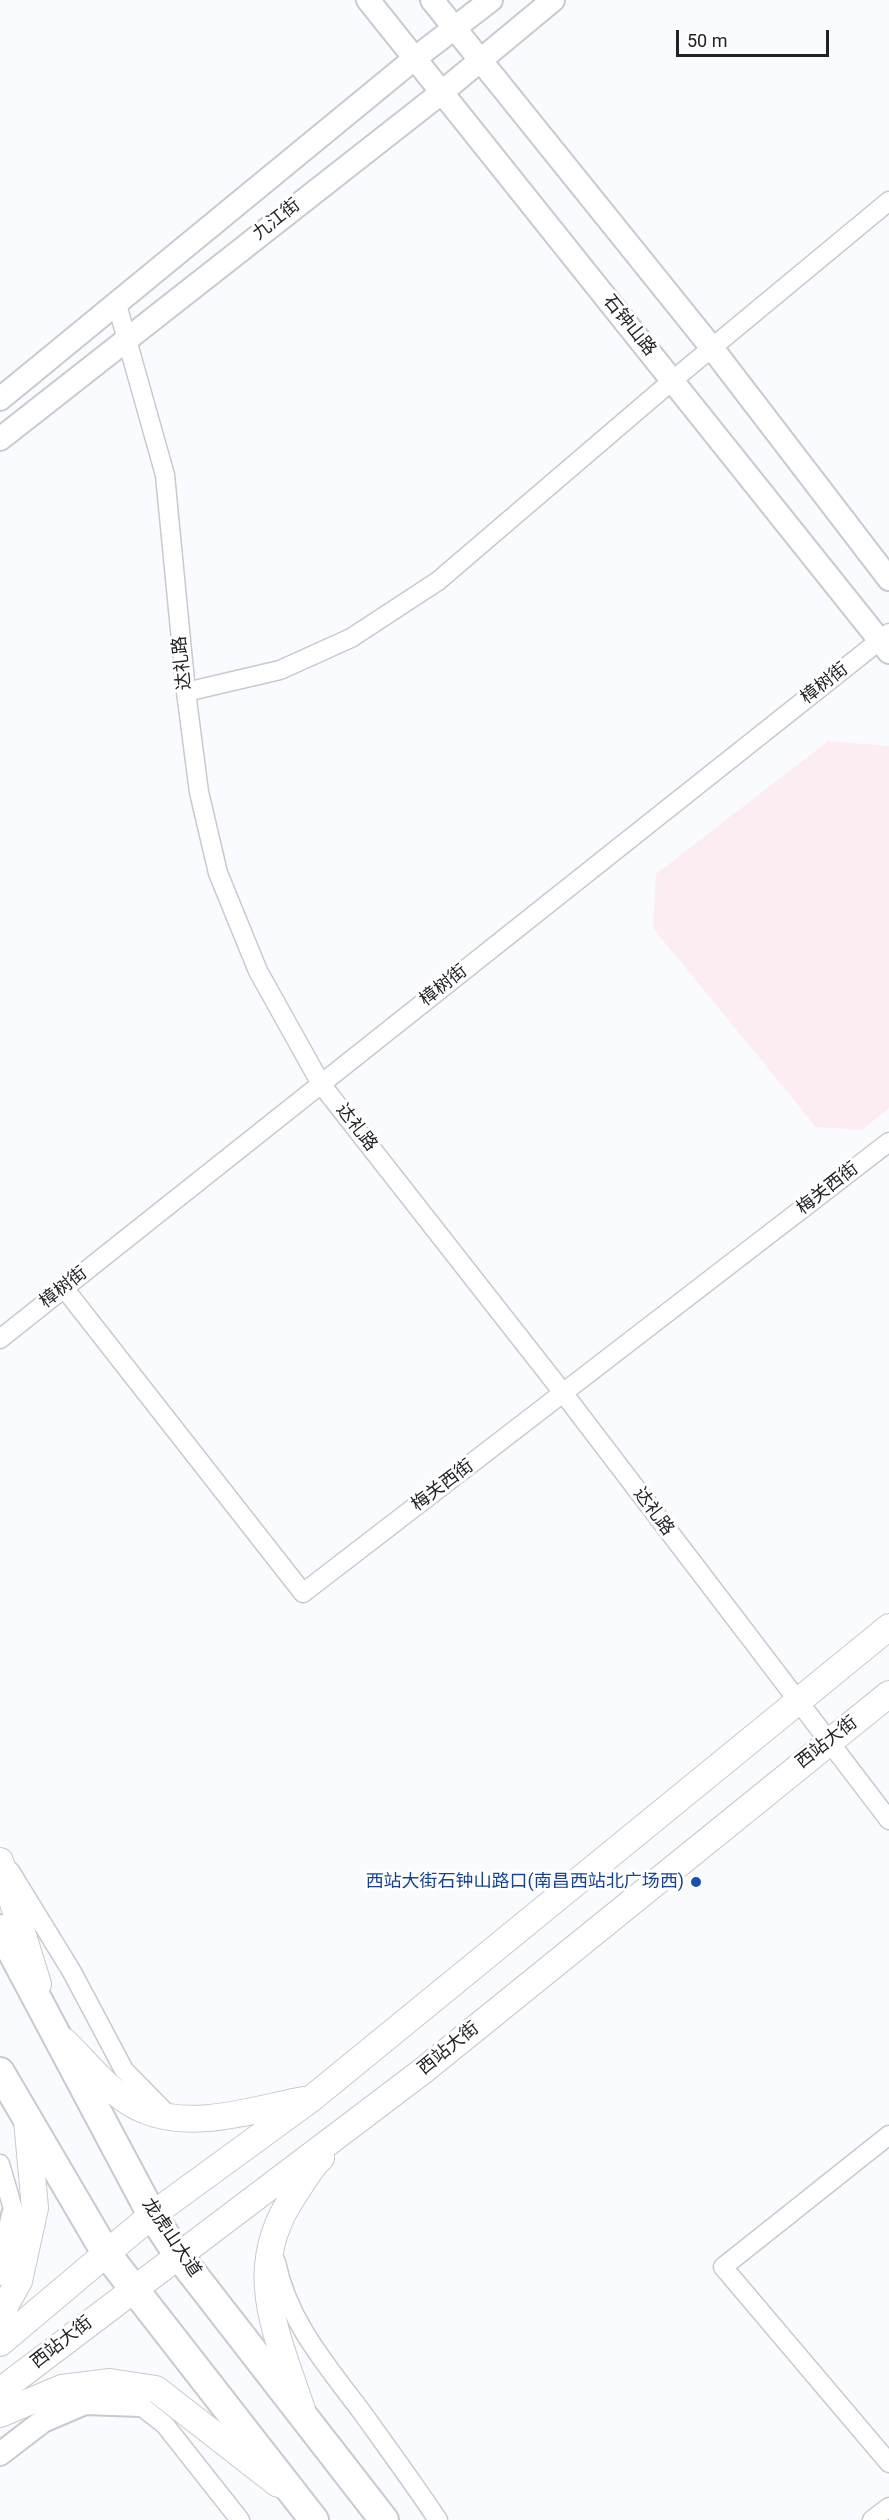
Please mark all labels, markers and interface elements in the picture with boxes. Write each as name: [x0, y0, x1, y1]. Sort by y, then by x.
scale bar: [679, 18, 832, 56]
text: 50 m: [687, 30, 727, 51]
street label: 九江街: [249, 195, 305, 245]
street label: 石钟山路: [598, 291, 660, 361]
street label: 达礼路: [169, 635, 197, 691]
street label: 樟树街: [797, 659, 853, 709]
street label: 樟树街: [416, 961, 472, 1011]
street label: 达礼路: [331, 1100, 381, 1156]
street label: 梅关西街: [793, 1158, 863, 1220]
street label: 樟树街: [36, 1263, 92, 1313]
street label: 梅关西街: [408, 1456, 478, 1516]
street label: 达礼路: [628, 1484, 678, 1540]
street label: 西站大街: [792, 1712, 862, 1774]
place label: 西站大街石钟山路口(南昌西站北广场西): [366, 1871, 684, 1893]
marker: 西站大街石钟山路口(南昌西站北广场西): [689, 1875, 703, 1889]
street label: 西站大街: [414, 2018, 484, 2080]
street label: 龙虎山大道: [137, 2195, 205, 2281]
street label: 西站大街: [27, 2312, 97, 2374]

